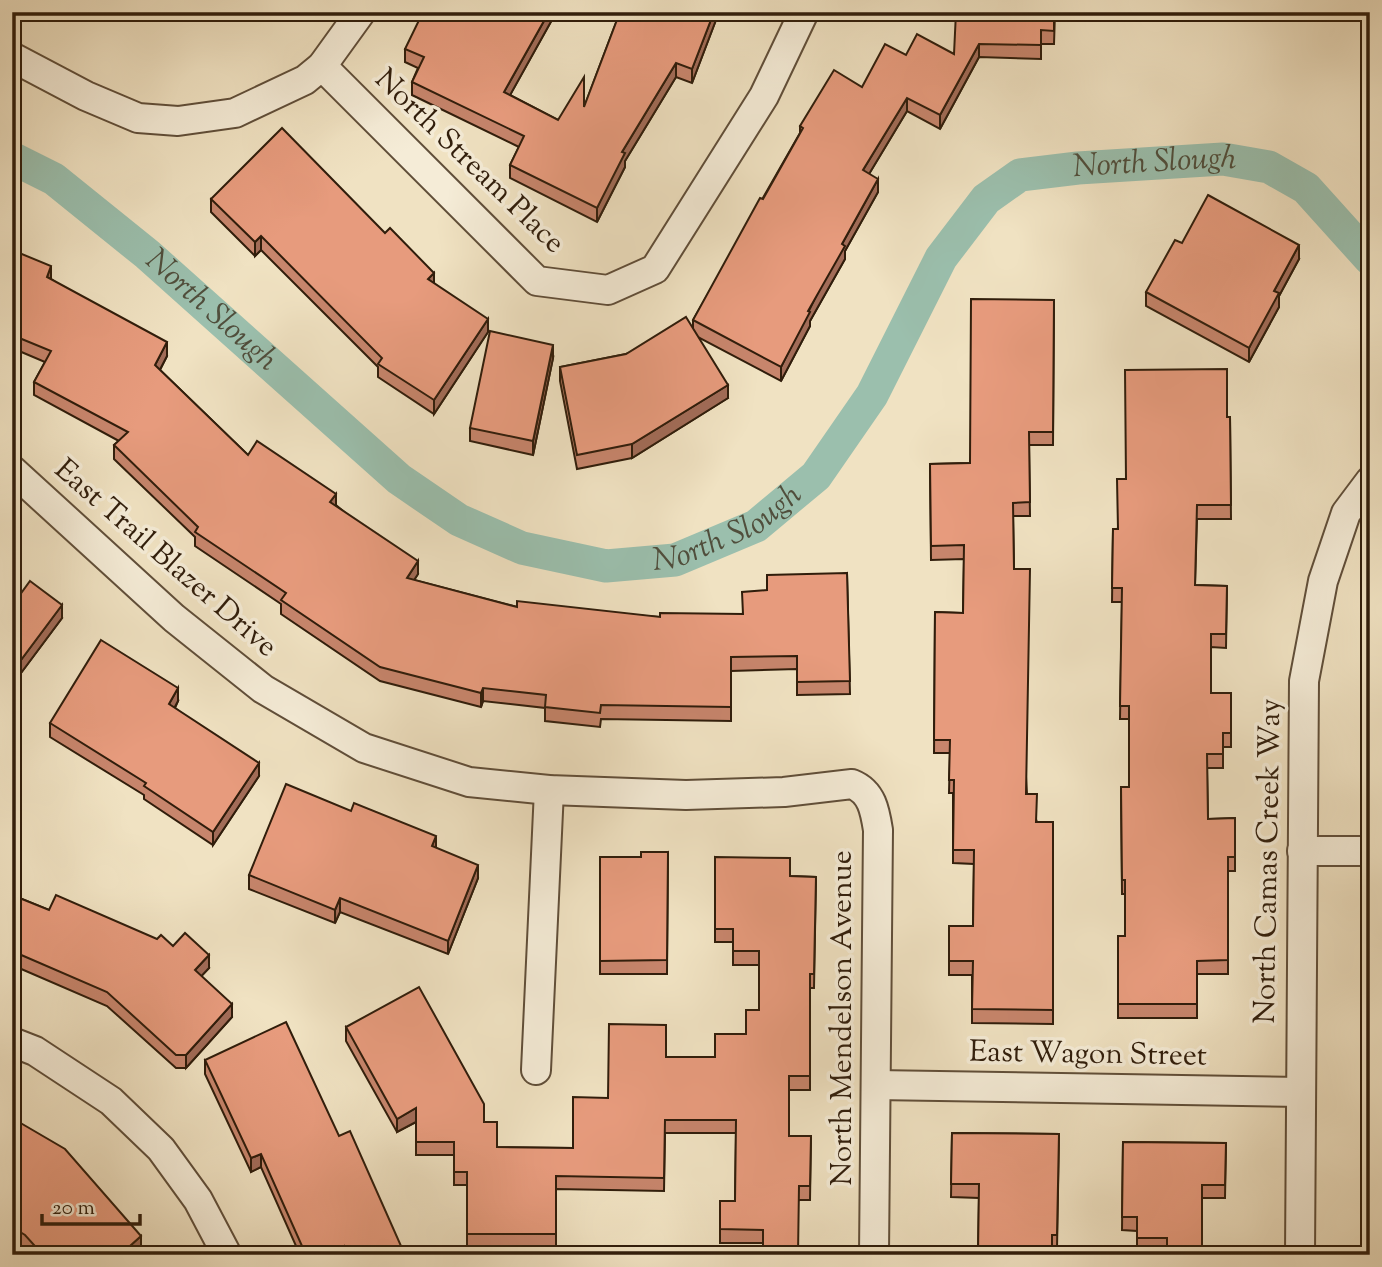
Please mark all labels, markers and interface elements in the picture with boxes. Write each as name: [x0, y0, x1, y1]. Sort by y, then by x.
street label: North Stream Place: [364, 60, 574, 264]
water label: North Slough: [1071, 136, 1241, 191]
water label: North Slough: [134, 239, 288, 383]
street label: East Trail Blazer Drive: [44, 450, 286, 668]
water label: North Slough: [651, 473, 813, 585]
street label: North Camas Creek Way: [1245, 698, 1293, 1024]
street label: North Mendelson Avenue: [822, 850, 865, 1186]
street label: East Wagon Street: [969, 1031, 1207, 1079]
scale bar: [42, 1183, 140, 1227]
text: 20 m: [52, 1194, 95, 1224]

